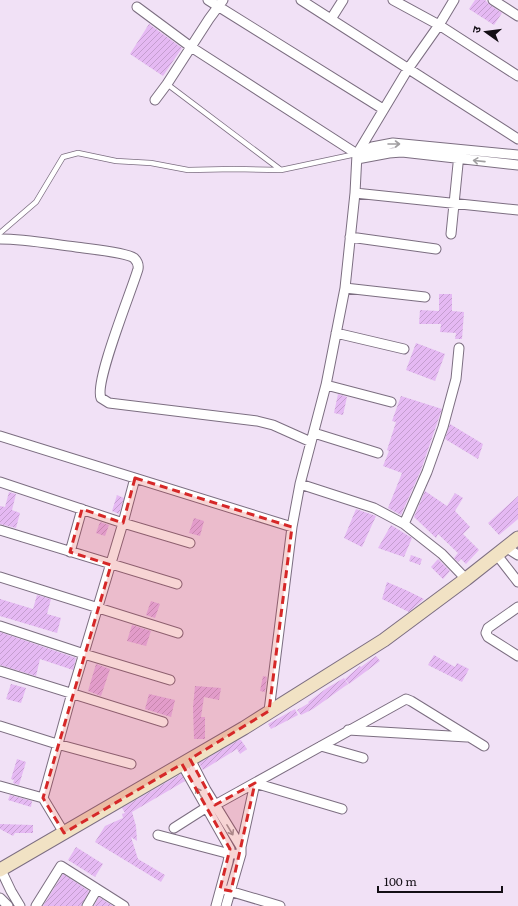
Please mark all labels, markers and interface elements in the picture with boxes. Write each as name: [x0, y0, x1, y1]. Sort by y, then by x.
north arrow: [466, 12, 506, 52]
text: उ: [467, 24, 484, 34]
one-way arrow: [387, 140, 400, 148]
one-way arrow: [473, 157, 486, 165]
one-way arrow: [194, 787, 202, 799]
one-way arrow: [226, 824, 234, 835]
scale bar: [378, 868, 502, 894]
text: 100 m: [384, 872, 417, 890]

